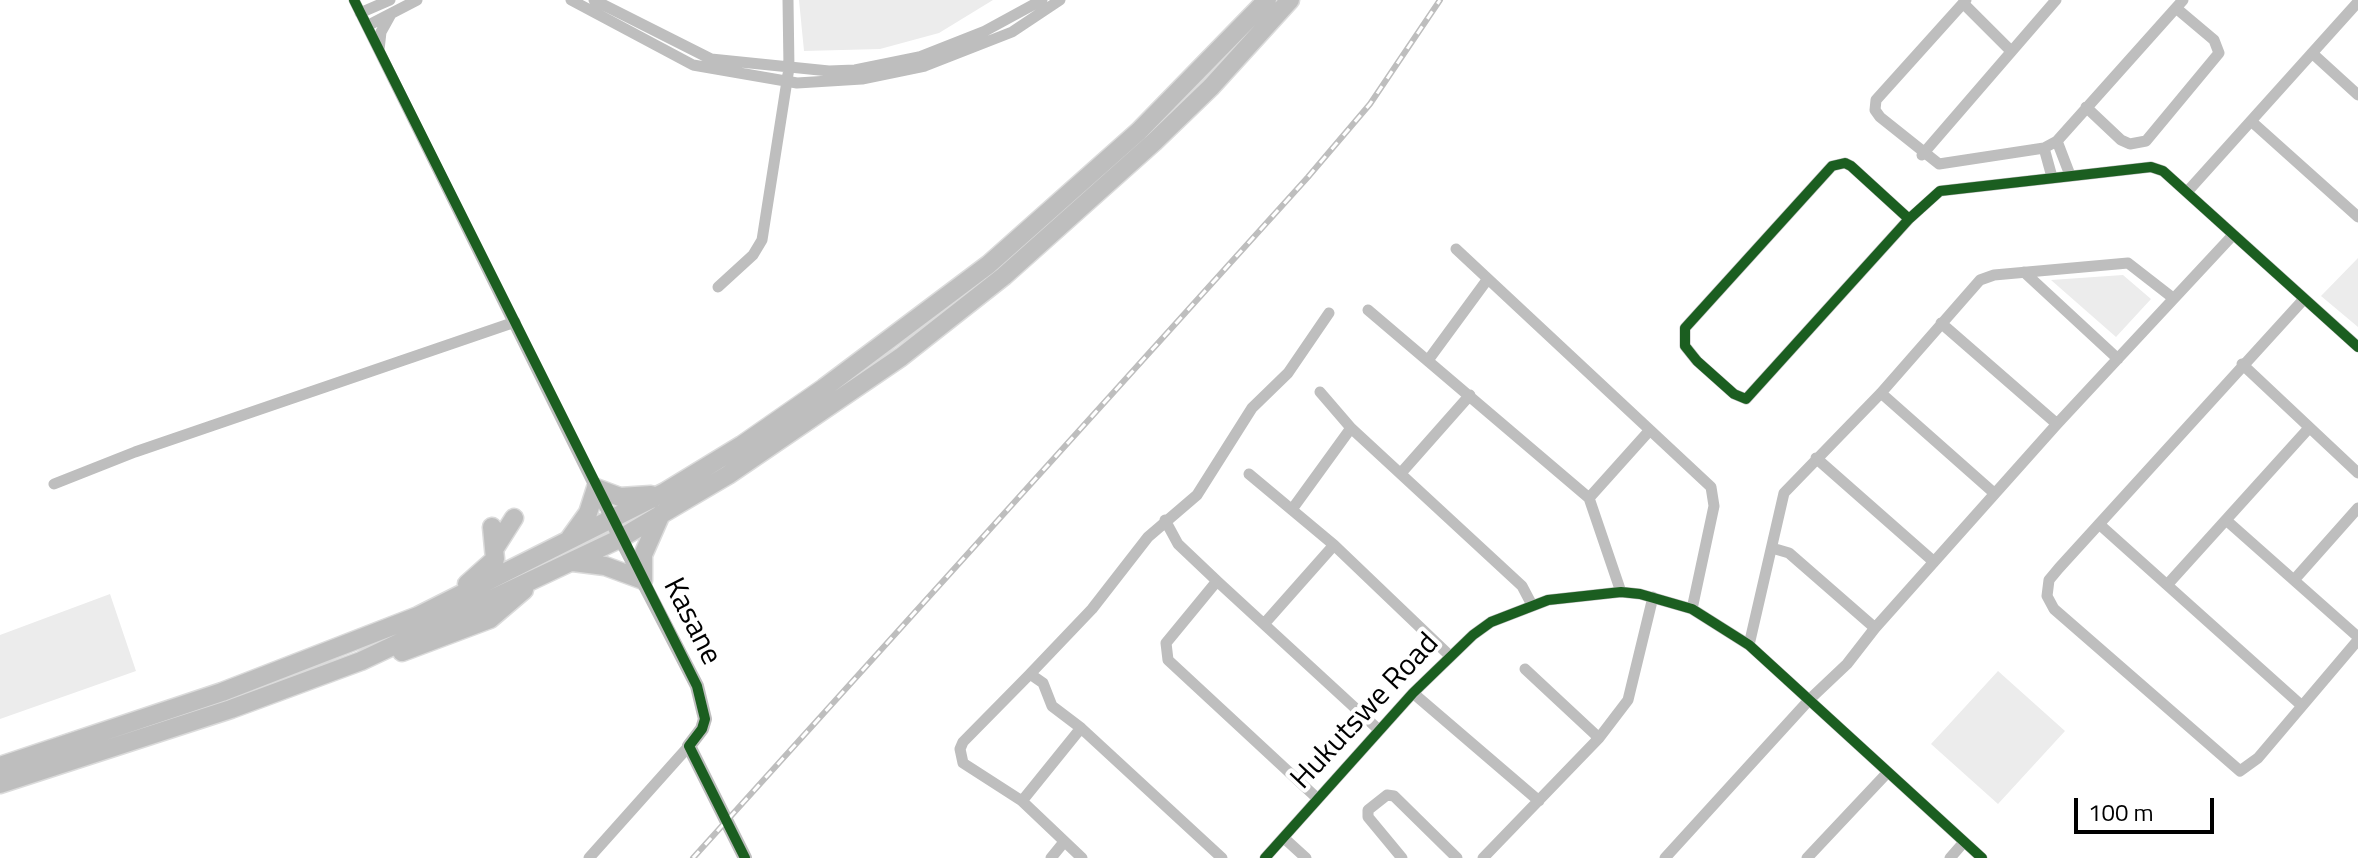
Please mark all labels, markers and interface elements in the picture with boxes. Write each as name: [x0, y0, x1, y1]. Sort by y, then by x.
street label: Kasane: [654, 573, 728, 671]
street label: Hukutswe Road: [1285, 626, 1447, 798]
scale bar: [2078, 782, 2218, 832]
text: 100 m: [2088, 794, 2154, 830]

